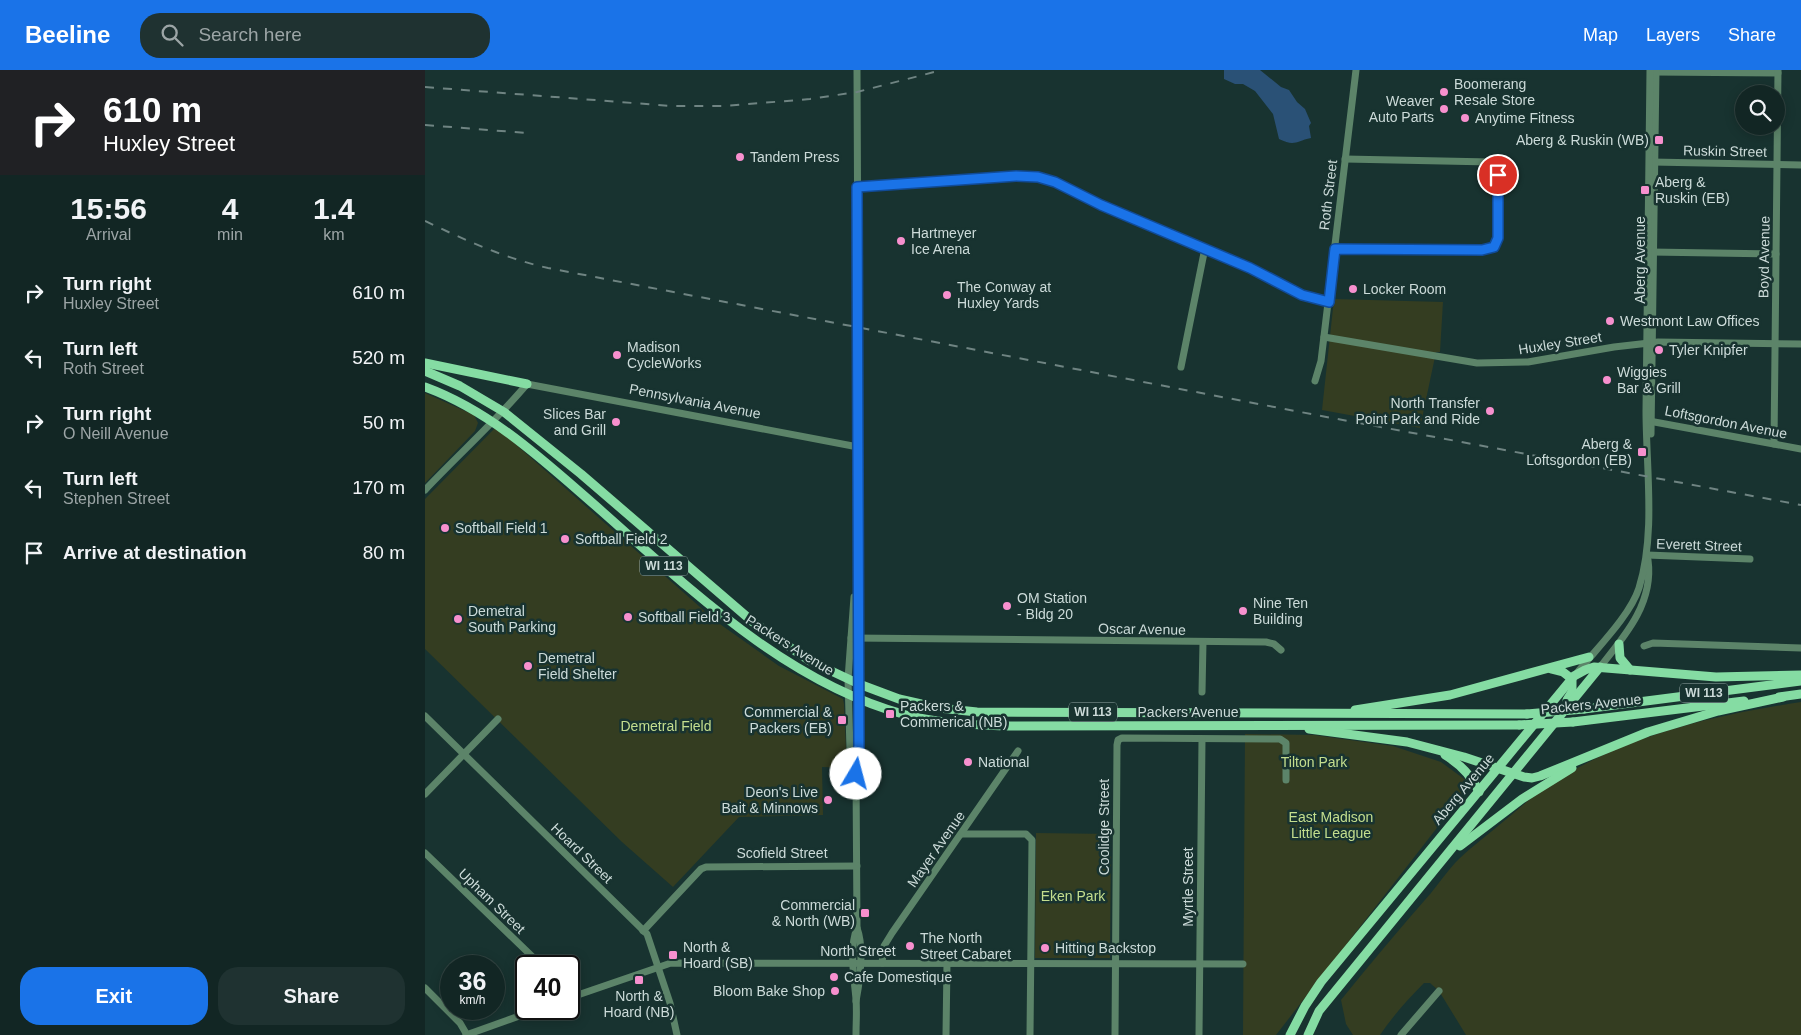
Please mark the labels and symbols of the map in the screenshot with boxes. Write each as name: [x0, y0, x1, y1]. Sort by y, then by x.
place label: Boomerang Resale Store: [1454, 76, 1535, 108]
marker: Boomerang Resale Store: [1438, 86, 1450, 98]
place label: Weaver Auto Parts: [1369, 93, 1434, 125]
marker: Weaver Auto Parts: [1438, 103, 1450, 115]
place label: Anytime Fitness: [1475, 110, 1575, 126]
marker: Anytime Fitness: [1459, 112, 1471, 124]
place label: Aberg & Ruskin (WB): [1516, 132, 1649, 148]
marker: Aberg & Ruskin (WB): [1653, 134, 1665, 146]
street label: Ruskin Street: [1683, 142, 1767, 160]
place label: Tandem Press: [750, 149, 839, 165]
marker: Tandem Press: [734, 151, 746, 163]
pin: [1477, 154, 1519, 196]
street label: Roth Street: [1316, 159, 1340, 231]
place label: Aberg & Ruskin (EB): [1655, 174, 1730, 206]
marker: Aberg & Ruskin (EB): [1639, 184, 1651, 196]
street label: Aberg Avenue: [1632, 216, 1648, 304]
street label: Boyd Avenue: [1755, 216, 1773, 298]
place label: Hartmeyer Ice Arena: [911, 225, 977, 257]
marker: Hartmeyer Ice Arena: [895, 235, 907, 247]
place label: The Conway at Huxley Yards: [957, 279, 1051, 311]
place label: Locker Room: [1363, 281, 1446, 297]
marker: Locker Room: [1347, 283, 1359, 295]
marker: The Conway at Huxley Yards: [941, 289, 953, 301]
place label: Westmont Law Offices: [1620, 313, 1760, 329]
marker: Westmont Law Offices: [1604, 315, 1616, 327]
street label: Huxley Street: [1517, 329, 1603, 357]
place label: Madison CycleWorks: [627, 339, 701, 371]
place label: Tyler Knipfer: [1669, 342, 1748, 358]
marker: Tyler Knipfer: [1653, 344, 1665, 356]
marker: Madison CycleWorks: [611, 349, 623, 361]
place label: Wiggies Bar & Grill: [1617, 364, 1681, 396]
marker: Wiggies Bar & Grill: [1601, 374, 1613, 386]
street label: Pennsylvania Avenue: [628, 380, 762, 422]
place label: North Transfer Point Park and Ride: [1355, 395, 1480, 427]
street label: Loftsgordon Avenue: [1663, 402, 1789, 442]
marker: North Transfer Point Park and Ride: [1484, 405, 1496, 417]
place label: Slices Bar and Grill: [543, 406, 606, 438]
marker: Slices Bar and Grill: [610, 416, 622, 428]
place label: Aberg & Loftsgordon (EB): [1526, 436, 1633, 468]
marker: Aberg & Loftsgordon (EB): [1636, 446, 1648, 458]
place label: Softball Field 1: [455, 520, 548, 536]
marker: Softball Field 1: [439, 522, 451, 534]
place label: Softball Field 2: [575, 531, 668, 547]
marker: Softball Field 2: [559, 533, 571, 545]
street label: Everett Street: [1656, 536, 1742, 554]
road number: WI 113: [640, 556, 688, 576]
place label: OM Station - Bldg 20: [1017, 590, 1087, 622]
place label: Nine Ten Building: [1253, 595, 1308, 627]
marker: OM Station - Bldg 20: [1001, 600, 1013, 612]
place label: Demetral South Parking: [468, 603, 556, 635]
marker: Nine Ten Building: [1237, 605, 1249, 617]
place label: Softball Field 3: [638, 609, 731, 625]
marker: Softball Field 3: [622, 611, 634, 623]
street label: Packers Avenue: [743, 611, 837, 679]
marker: Demetral South Parking: [452, 613, 464, 625]
street label: Oscar Avenue: [1098, 620, 1186, 638]
place label: Demetral Field Shelter: [538, 650, 617, 682]
marker: Demetral Field Shelter: [522, 660, 534, 672]
road number: WI 113: [1680, 684, 1728, 702]
street label: Packers Avenue: [1540, 691, 1642, 717]
place label: Packers & Commerical (NB): [900, 698, 1007, 730]
road number: WI 113: [1069, 702, 1117, 722]
place label: Commercial & Packers (EB): [744, 704, 833, 736]
street label: Packers Avenue: [1138, 704, 1239, 720]
marker: Packers & Commerical (NB): [884, 708, 896, 720]
marker: Commercial & Packers (EB): [836, 714, 848, 726]
park label: Demetral Field: [620, 718, 712, 734]
position arrow: [829, 747, 881, 799]
street label: Aberg Avenue: [1429, 750, 1497, 828]
place label: National: [978, 754, 1029, 770]
park label: Tilton Park: [1281, 754, 1348, 770]
marker: National: [962, 756, 974, 768]
street label: Coolidge Street: [1096, 779, 1112, 875]
place label: Deon's Live Bait & Minnows: [722, 784, 818, 816]
marker: Deon's Live Bait & Minnows: [822, 794, 834, 806]
street label: Mayer Avenue: [904, 808, 968, 890]
park label: East Madison Little League: [1289, 809, 1373, 841]
street label: Hoard Street: [548, 820, 616, 886]
street label: Scofield Street: [736, 845, 828, 861]
street label: Myrtle Street: [1180, 847, 1196, 927]
street label: Upham Street: [455, 865, 529, 937]
park label: Eken Park: [1041, 888, 1106, 904]
place label: Commercial & North (WB): [772, 897, 855, 929]
marker: Commercial & North (WB): [859, 907, 871, 919]
place label: The North Street Cabaret: [920, 930, 1011, 962]
place label: North & Hoard (SB): [683, 939, 753, 971]
marker: The North Street Cabaret: [904, 940, 916, 952]
place label: Hitting Backstop: [1055, 940, 1156, 956]
marker: Hitting Backstop: [1039, 942, 1051, 954]
street label: North Street: [820, 943, 896, 959]
marker: North & Hoard (SB): [667, 949, 679, 961]
speed limit sign: 40: [515, 955, 580, 1020]
place label: Cafe Domestique: [844, 969, 952, 985]
marker: Cafe Domestique: [828, 971, 840, 983]
marker: North & Hoard (NB): [633, 974, 645, 986]
place label: Bloom Bake Shop: [713, 983, 825, 999]
marker: Bloom Bake Shop: [829, 985, 841, 997]
place label: North & Hoard (NB): [604, 988, 674, 1020]

